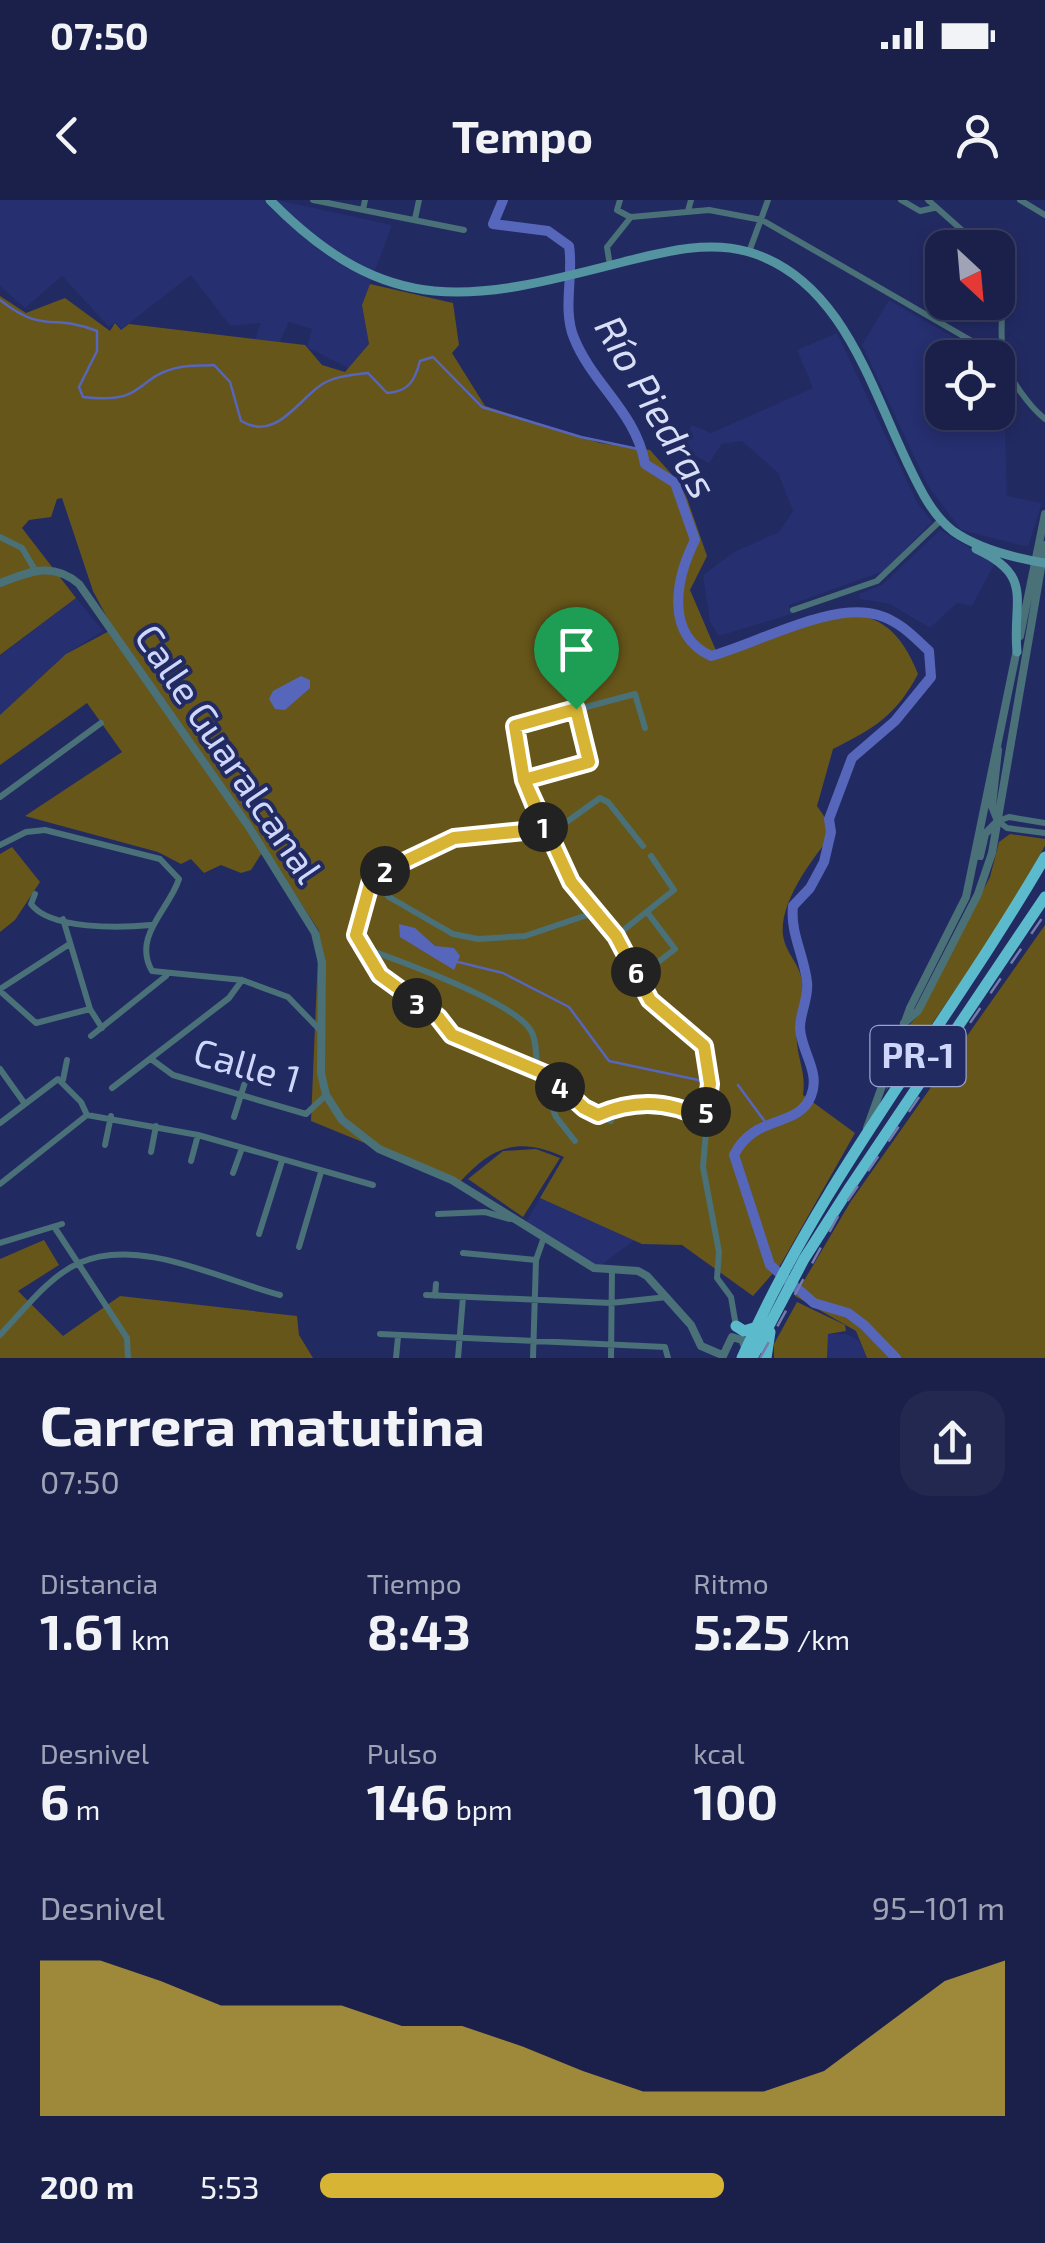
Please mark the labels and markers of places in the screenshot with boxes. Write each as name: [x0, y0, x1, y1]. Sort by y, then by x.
pin: [534, 607, 619, 710]
pin: 1: [518, 802, 568, 852]
pin: 2: [360, 846, 410, 896]
pin: 6: [611, 947, 661, 997]
pin: 3: [392, 978, 442, 1028]
pin: 4: [535, 1062, 585, 1112]
pin: 5: [681, 1087, 731, 1137]

